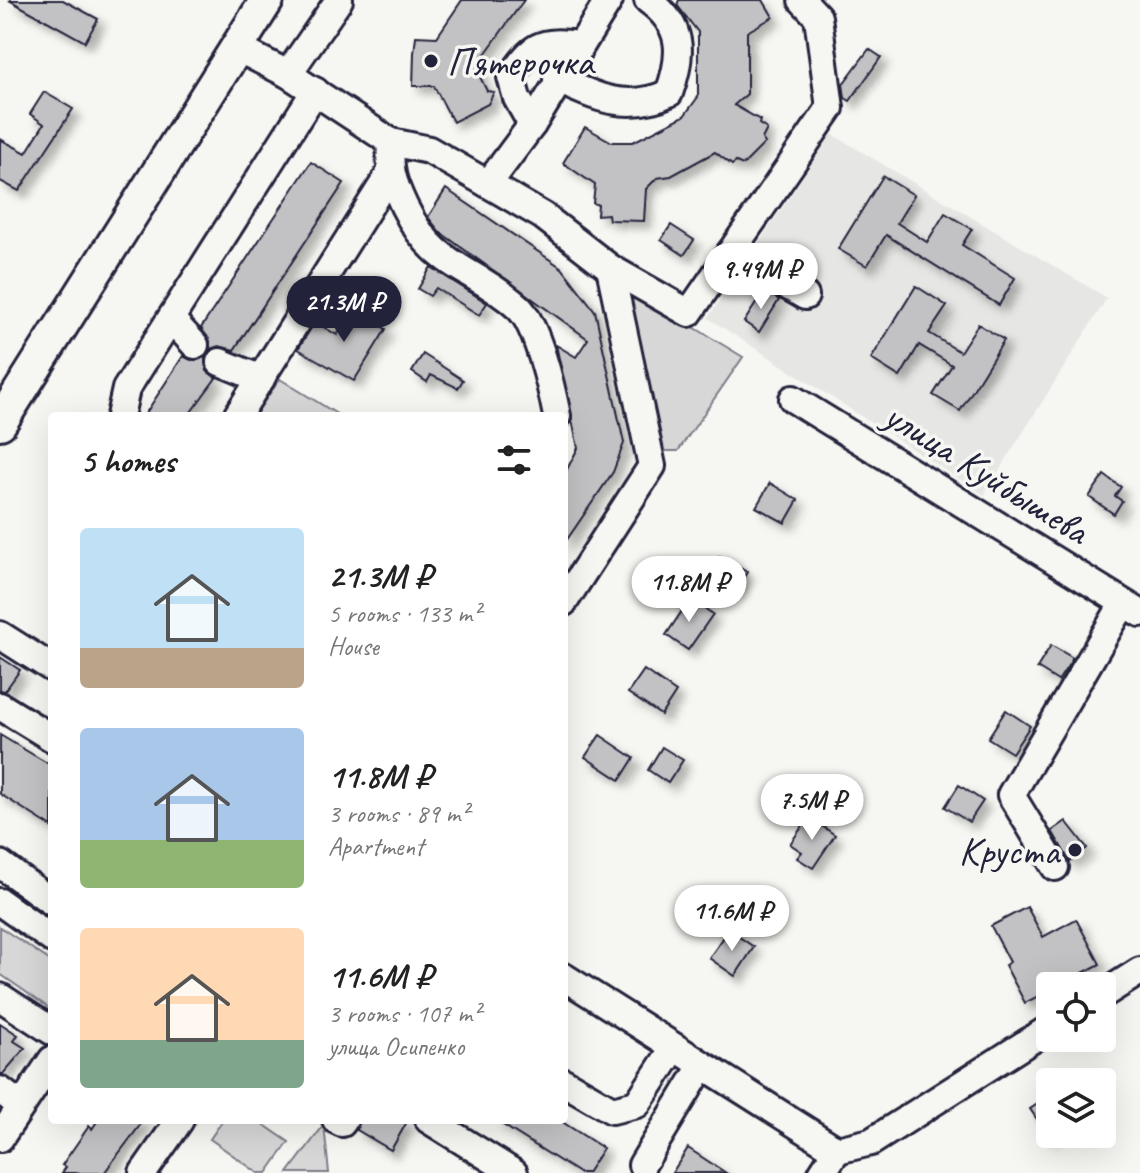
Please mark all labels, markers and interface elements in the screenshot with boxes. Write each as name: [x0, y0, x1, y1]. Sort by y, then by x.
place label: Пятерочка: [447, 37, 596, 87]
marker: Пятерочка: [422, 52, 440, 70]
pin: 9.49M ₽: [687, 243, 835, 311]
text: 9.49M ₽: [722, 252, 800, 285]
pin: 21.3M ₽: [270, 276, 418, 344]
text: 21.3M ₽: [305, 285, 383, 318]
street label: улица Куйбышева: [873, 389, 1100, 557]
icon: filters: [492, 438, 536, 482]
text: 5 homes: [80, 439, 175, 482]
text: 21.3M ₽: [328, 554, 431, 597]
pin: 11.8M ₽: [615, 556, 763, 624]
icon: home: [144, 560, 240, 656]
text: 11.8M ₽: [650, 565, 728, 598]
text: 5 rooms · 133 m²: [328, 597, 480, 630]
text: House: [328, 630, 379, 663]
text: 11.8M ₽: [328, 754, 431, 797]
icon: home: [144, 760, 240, 856]
pin: 7.5M ₽: [747, 774, 877, 842]
text: 7.5M ₽: [779, 783, 845, 816]
text: 3 rooms · 89 m²: [328, 797, 469, 830]
place label: Круста: [959, 826, 1062, 876]
text: Apartment: [328, 830, 424, 863]
marker: Круста: [1066, 841, 1084, 859]
pin: 11.6M ₽: [658, 885, 806, 953]
text: 11.6M ₽: [692, 894, 772, 927]
text: 11.6M ₽: [328, 954, 432, 997]
icon: home: [144, 960, 240, 1056]
map controls: [1036, 972, 1116, 1148]
button: locate: [1036, 972, 1116, 1052]
text: 3 rooms · 107 m²: [328, 997, 480, 1030]
text: улица Осипенко: [328, 1030, 464, 1063]
button: layers: [1036, 1068, 1116, 1148]

